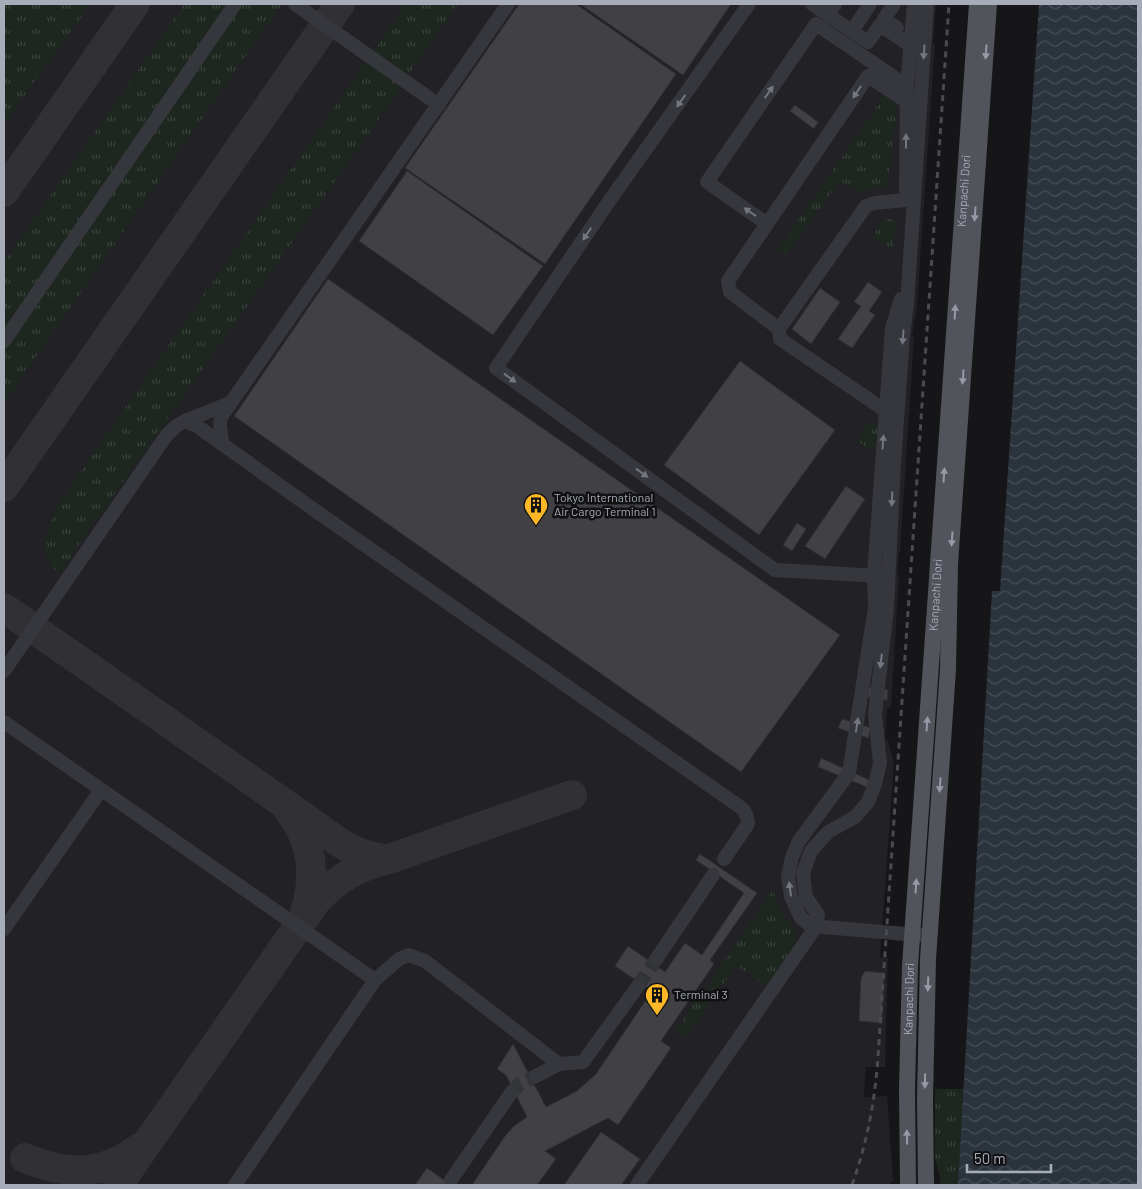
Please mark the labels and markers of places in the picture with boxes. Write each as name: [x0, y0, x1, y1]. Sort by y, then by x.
place label: Tokyo International Air Cargo Terminal 1: [554, 490, 656, 518]
building icon: Tokyo International Air Cargo Terminal 1: [523, 492, 549, 526]
building icon: Terminal 3: [644, 982, 670, 1016]
place label: Terminal 3: [674, 987, 728, 1001]

